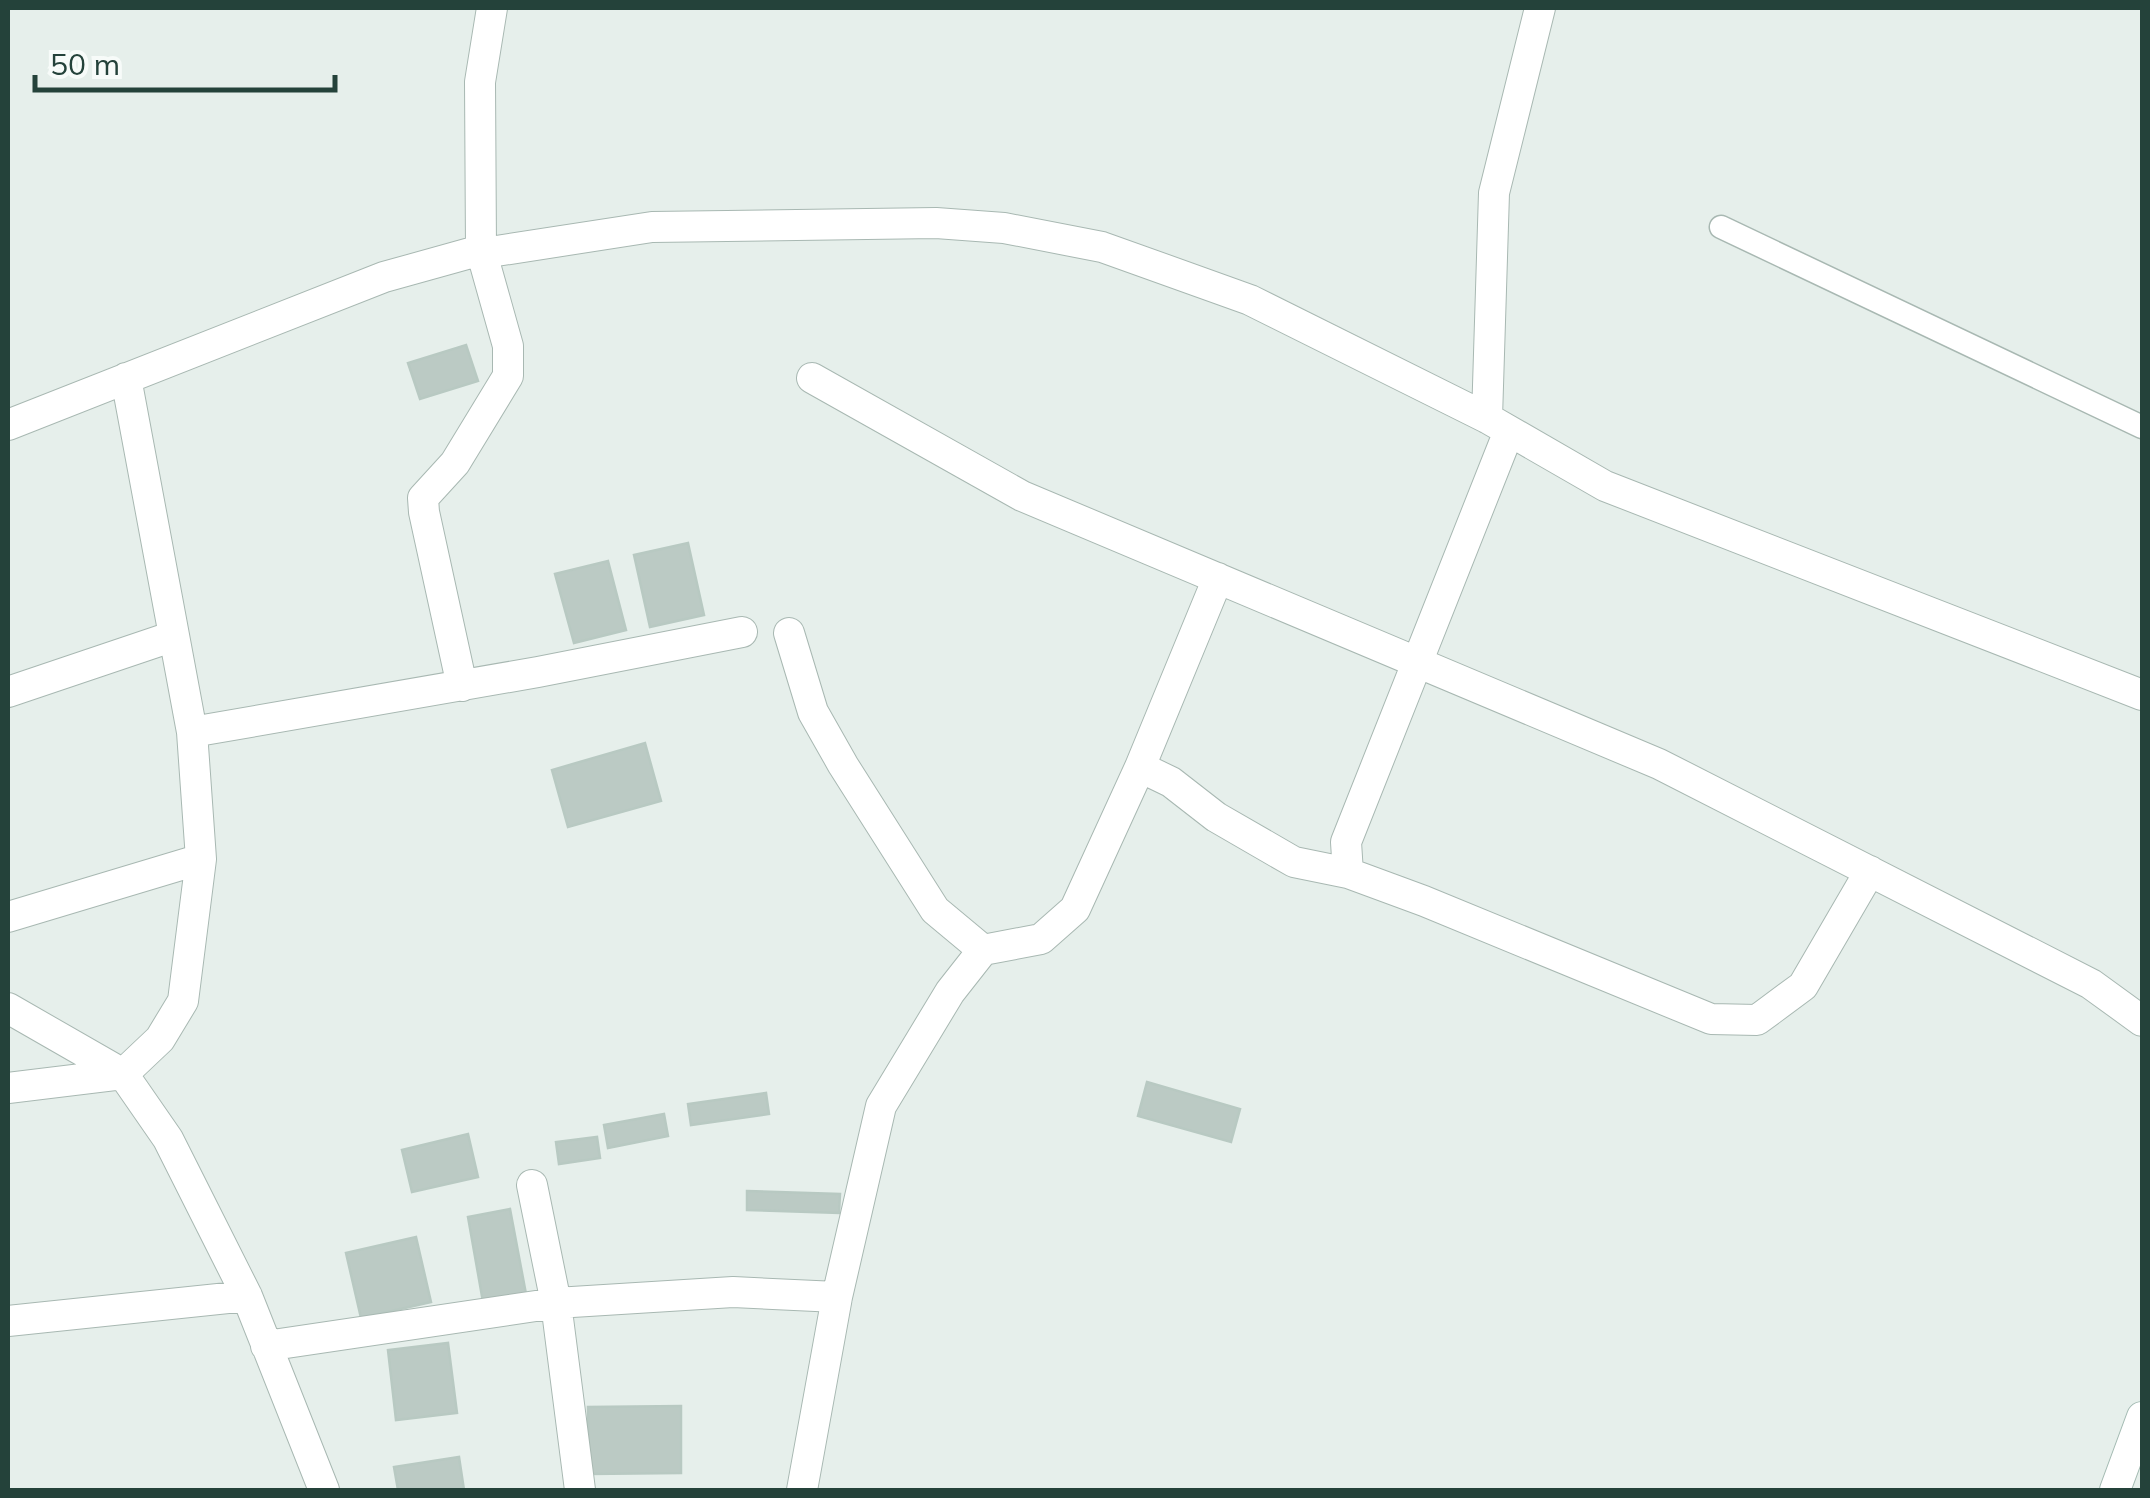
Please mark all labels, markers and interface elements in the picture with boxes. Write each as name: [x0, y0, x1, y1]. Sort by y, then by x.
scale bar: [35, 30, 335, 92]
text: 50 m: [50, 45, 120, 83]

